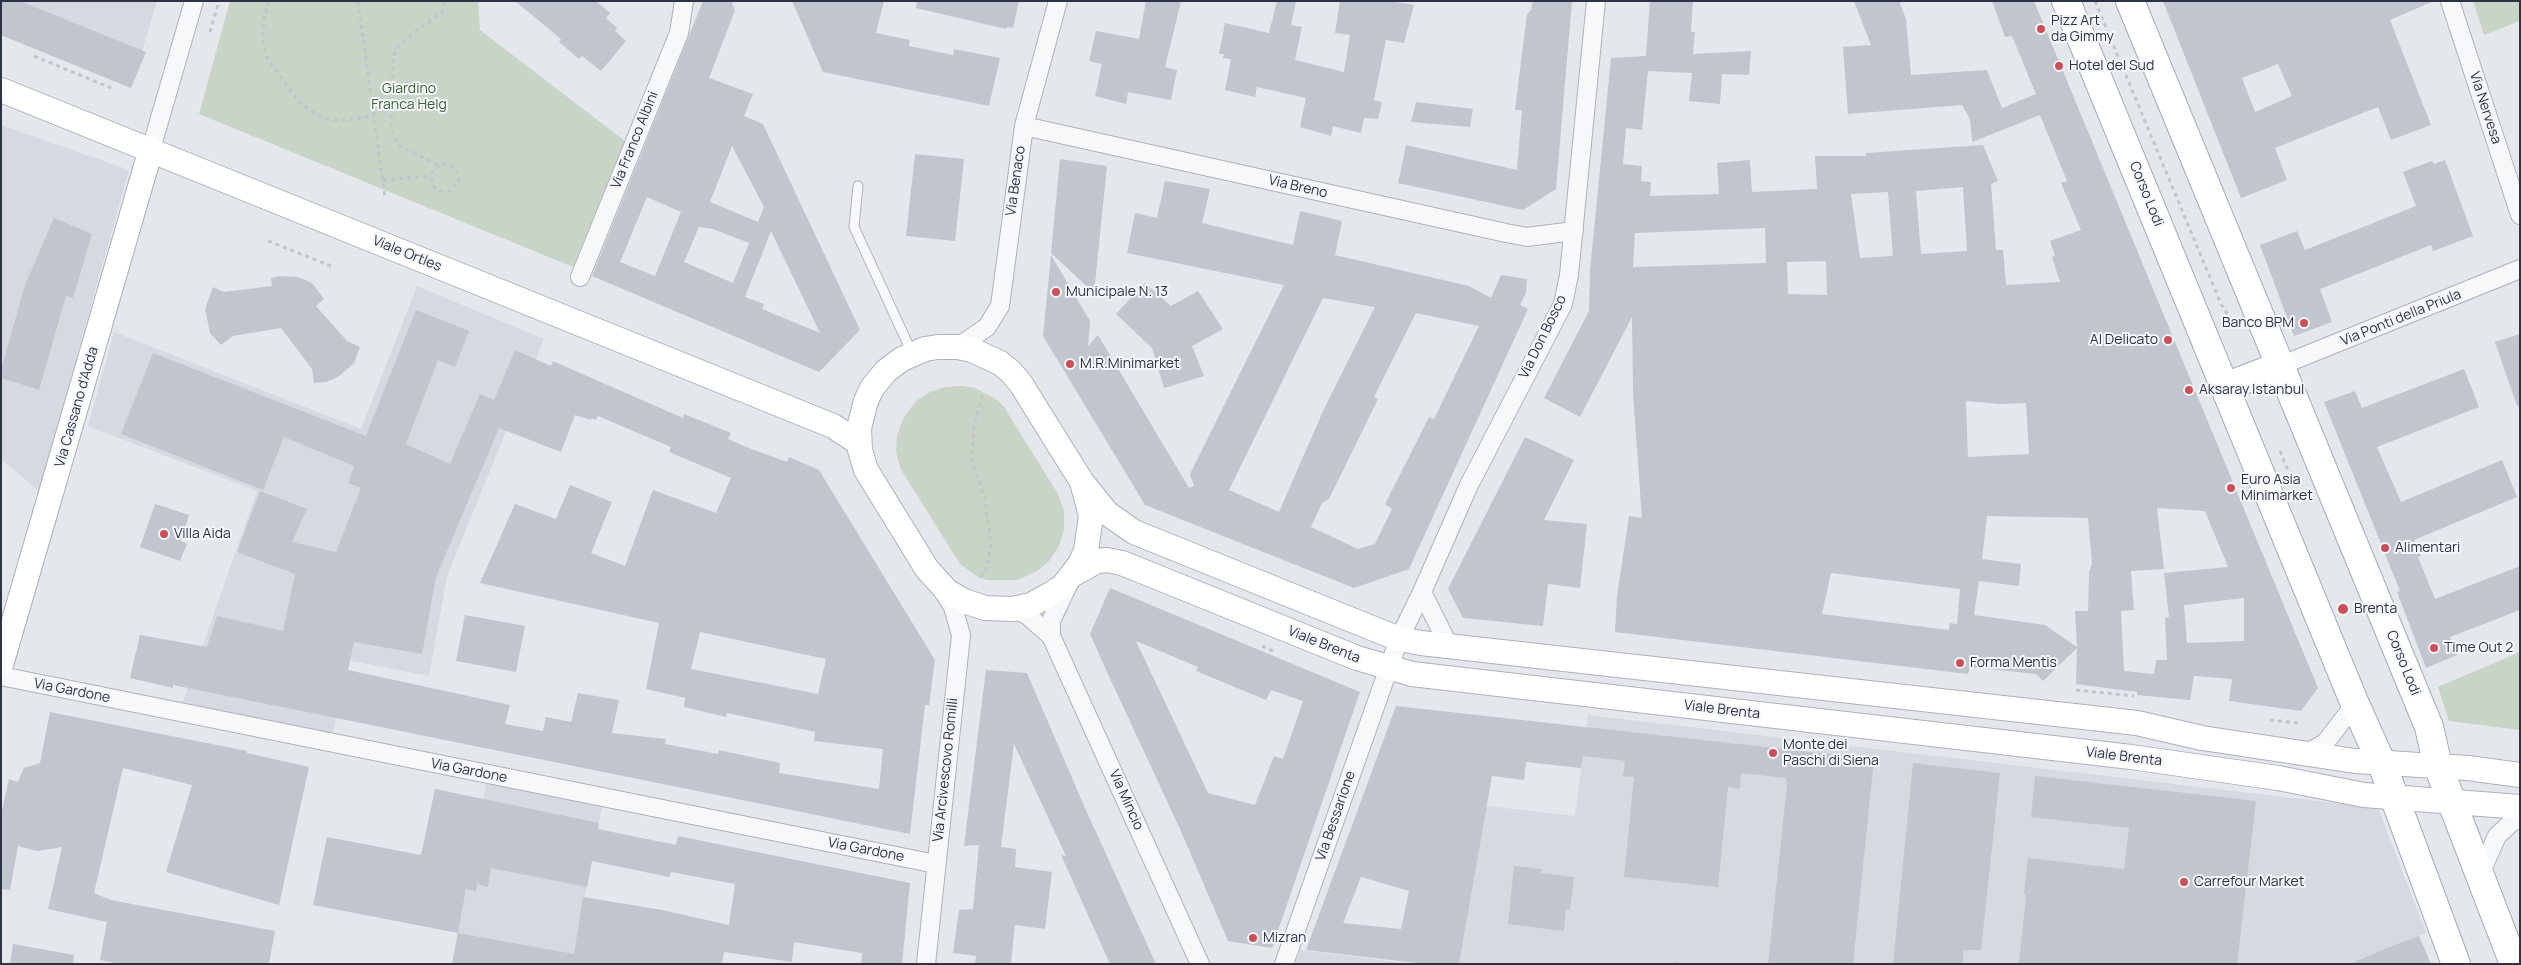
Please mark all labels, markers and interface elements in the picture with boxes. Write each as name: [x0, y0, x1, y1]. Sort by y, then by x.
place label: Pizz Art da Gimmy: [2051, 13, 2114, 46]
marker: Pizz Art da Gimmy: [2035, 23, 2047, 35]
place label: Hotel del Sud: [2069, 58, 2154, 74]
marker: Hotel del Sud: [2053, 60, 2065, 72]
street label: Via Nervesa: [2465, 70, 2505, 146]
park label: Giardino Franca Helg: [371, 81, 447, 114]
street label: Via Franco Albini: [608, 89, 662, 191]
street label: Via Benaco: [1003, 145, 1029, 217]
street label: Corso Lodi: [2125, 159, 2167, 229]
street label: Via Breno: [1267, 172, 1329, 202]
street label: Viale Ortles: [370, 233, 444, 275]
place label: Municipale N. 13: [1066, 284, 1168, 300]
marker: Municipale N. 13: [1050, 286, 1062, 298]
street label: Via Ponti della Priula: [2338, 286, 2464, 350]
street label: Via Don Bosco: [1516, 293, 1570, 381]
place label: Banco BPM: [2222, 315, 2294, 331]
marker: Banco BPM: [2298, 317, 2310, 329]
place label: Al Delicato: [2090, 332, 2158, 348]
marker: Al Delicato: [2162, 334, 2174, 346]
street label: Via Cassano d'Adda: [52, 345, 102, 469]
place label: M.R.Minimarket: [1080, 356, 1180, 372]
marker: M.R.Minimarket: [1064, 358, 1076, 370]
place label: Aksaray Istanbul: [2199, 382, 2304, 398]
marker: Aksaray Istanbul: [2183, 384, 2195, 396]
place label: Euro Asia Minimarket: [2241, 472, 2313, 504]
marker: Euro Asia Minimarket: [2225, 482, 2237, 494]
place label: Villa Aida: [174, 526, 231, 542]
marker: Villa Aida: [158, 528, 170, 540]
place label: Alimentari: [2395, 540, 2460, 556]
marker: Alimentari: [2379, 542, 2391, 554]
place label: Brenta: [2354, 601, 2397, 617]
marker: Brenta: [2336, 602, 2350, 616]
street label: Viale Brenta: [1285, 623, 1363, 667]
street label: Corso Lodi: [2382, 628, 2424, 698]
place label: Time Out 2: [2444, 640, 2513, 656]
marker: Time Out 2: [2428, 642, 2440, 654]
place label: Forma Mentis: [1970, 655, 2057, 671]
marker: Forma Mentis: [1954, 657, 1966, 669]
street label: Via Gardone: [32, 675, 112, 707]
street label: Via Arcivescovo Romilli: [930, 697, 962, 843]
street label: Viale Brenta: [1683, 697, 1761, 723]
place label: Monte dei Paschi di Siena: [1783, 737, 1879, 770]
street label: Viale Brenta: [2085, 744, 2163, 770]
marker: Monte dei Paschi di Siena: [1767, 747, 1779, 759]
street label: Via Gardone: [429, 755, 509, 787]
street label: Via Mincio: [1105, 767, 1147, 833]
street label: Via Bessarione: [1313, 769, 1359, 863]
street label: Via Gardone: [826, 834, 906, 866]
place label: Carrefour Market: [2194, 874, 2304, 890]
marker: Carrefour Market: [2178, 876, 2190, 888]
place label: Mizran: [1263, 930, 1306, 946]
marker: Mizran: [1247, 932, 1259, 944]

